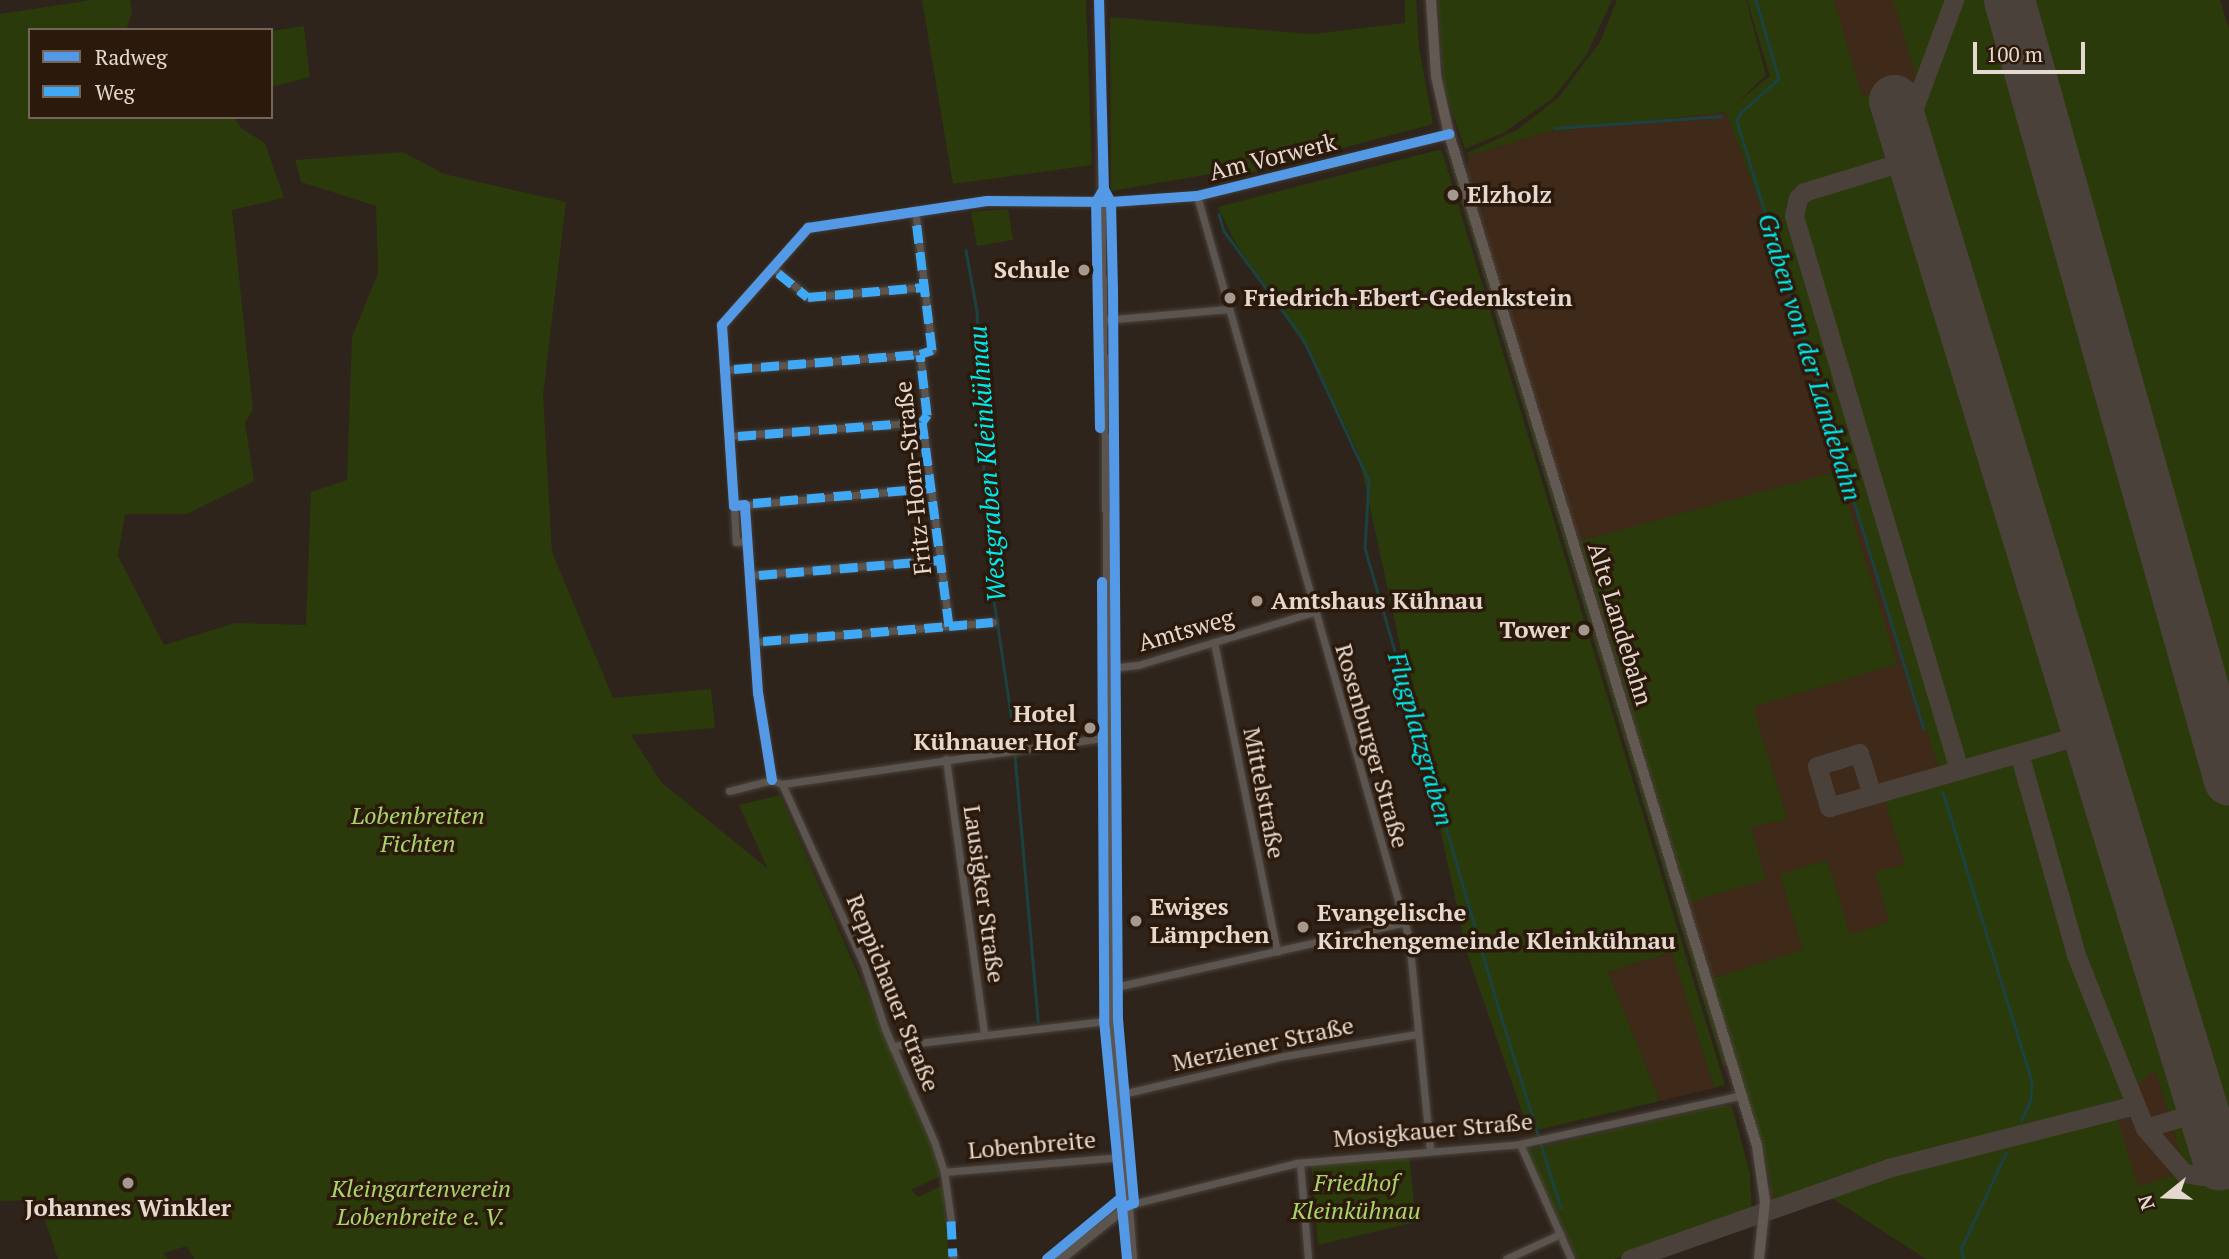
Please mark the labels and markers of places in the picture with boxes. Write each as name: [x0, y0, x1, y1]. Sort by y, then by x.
place label: Elzholz: [1467, 181, 1552, 209]
marker: Elzholz: [1445, 187, 1461, 203]
place label: Schule: [994, 256, 1070, 284]
marker: Schule: [1076, 262, 1092, 278]
place label: Friedrich-Ebert-Gedenkstein: [1244, 284, 1572, 312]
marker: Friedrich-Ebert-Gedenkstein: [1222, 290, 1238, 306]
place label: Amtshaus Kühnau: [1271, 587, 1483, 615]
marker: Amtshaus Kühnau: [1249, 593, 1265, 609]
place label: Tower: [1500, 616, 1570, 644]
marker: Tower: [1576, 622, 1592, 638]
place label: Hotel Kühnauer Hof: [914, 700, 1076, 756]
marker: Hotel Kühnauer Hof: [1082, 720, 1098, 736]
place label: Ewiges Lämpchen: [1150, 893, 1269, 949]
place label: Evangelische Kirchengemeinde Kleinkühnau: [1317, 899, 1676, 955]
marker: Ewiges Lämpchen: [1128, 913, 1144, 929]
marker: Evangelische Kirchengemeinde Kleinkühnau: [1295, 919, 1311, 935]
marker: Johannes Winkler: [120, 1175, 136, 1191]
place label: Johannes Winkler: [25, 1194, 231, 1222]

